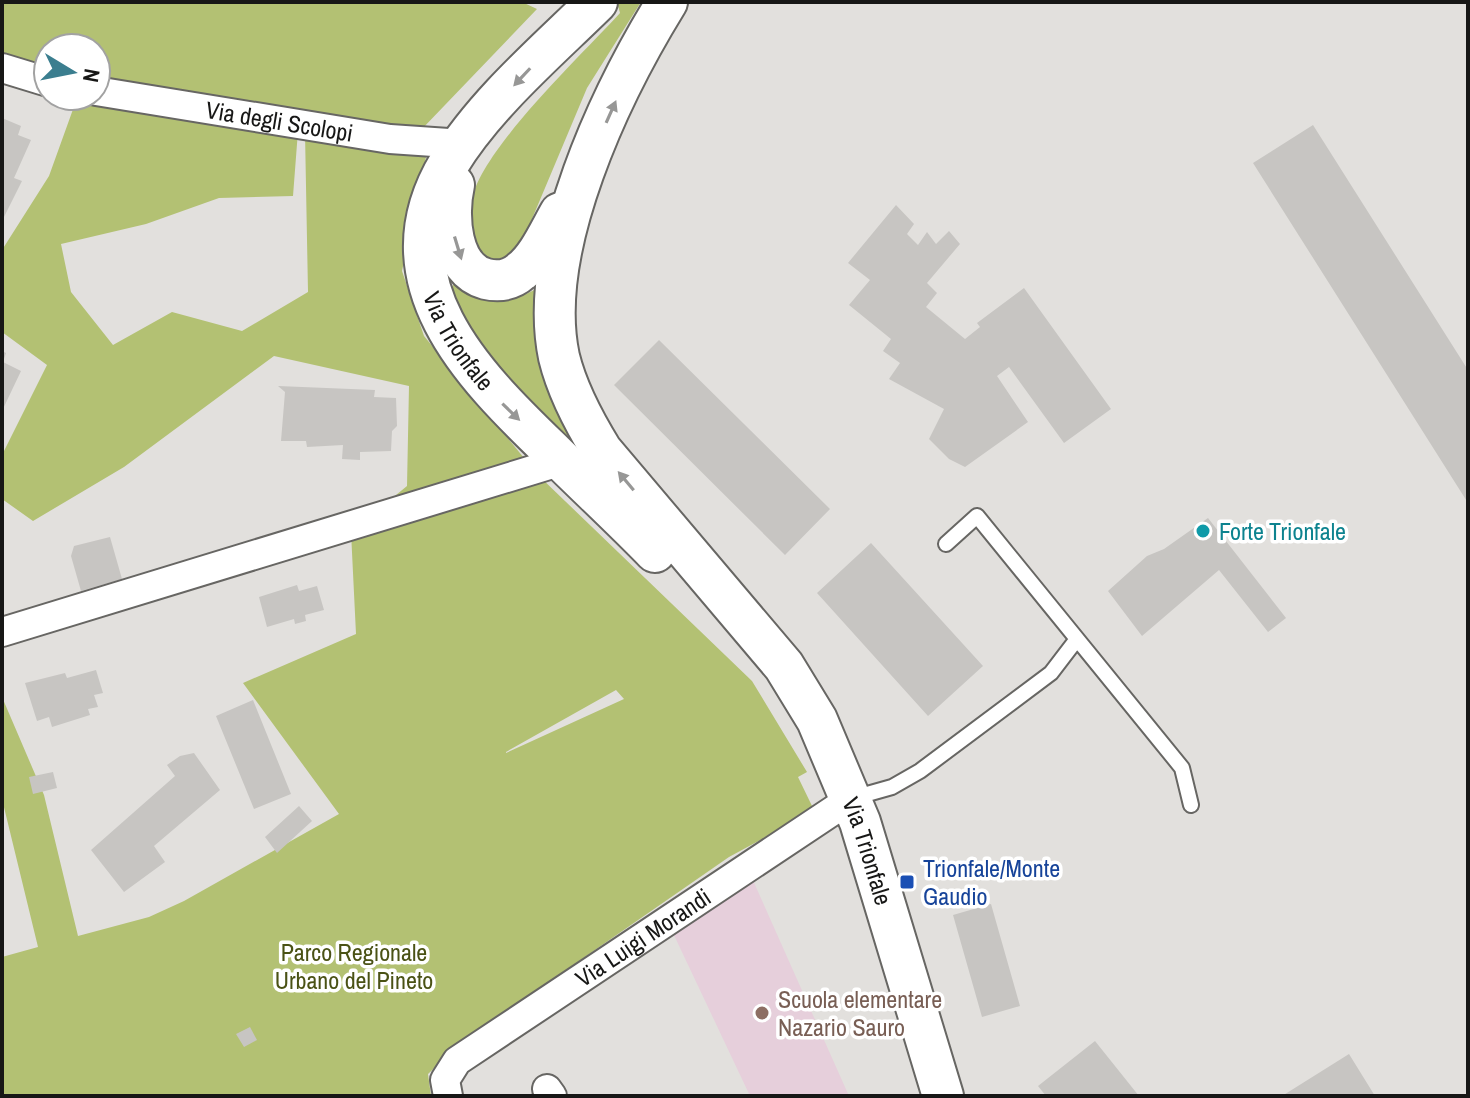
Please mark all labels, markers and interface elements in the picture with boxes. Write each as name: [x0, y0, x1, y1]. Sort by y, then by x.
north arrow: [32, 32, 112, 112]
text: N: [76, 66, 108, 84]
one-way arrow: [513, 68, 531, 87]
street label: Via degli Scolopi: [204, 93, 355, 149]
one-way arrow: [604, 100, 618, 123]
one-way arrow: [452, 237, 465, 261]
street label: Via Trionfale: [416, 287, 501, 397]
one-way arrow: [501, 402, 520, 421]
one-way arrow: [618, 472, 635, 492]
place label: Forte Trionfale: [1219, 515, 1346, 547]
marker: Forte Trionfale: [1194, 522, 1212, 540]
street label: Via Trionfale: [835, 792, 900, 909]
place label: Trionfale/Monte Gaudio: [923, 852, 1060, 912]
marker: Trionfale/Monte Gaudio: [898, 873, 916, 891]
street label: Via Luigi Morandi: [569, 881, 717, 994]
park label: Parco Regionale Urbano del Pineto: [275, 936, 433, 996]
place label: Scuola elementare Nazario Sauro: [778, 983, 942, 1043]
marker: Scuola elementare Nazario Sauro: [753, 1004, 771, 1022]

